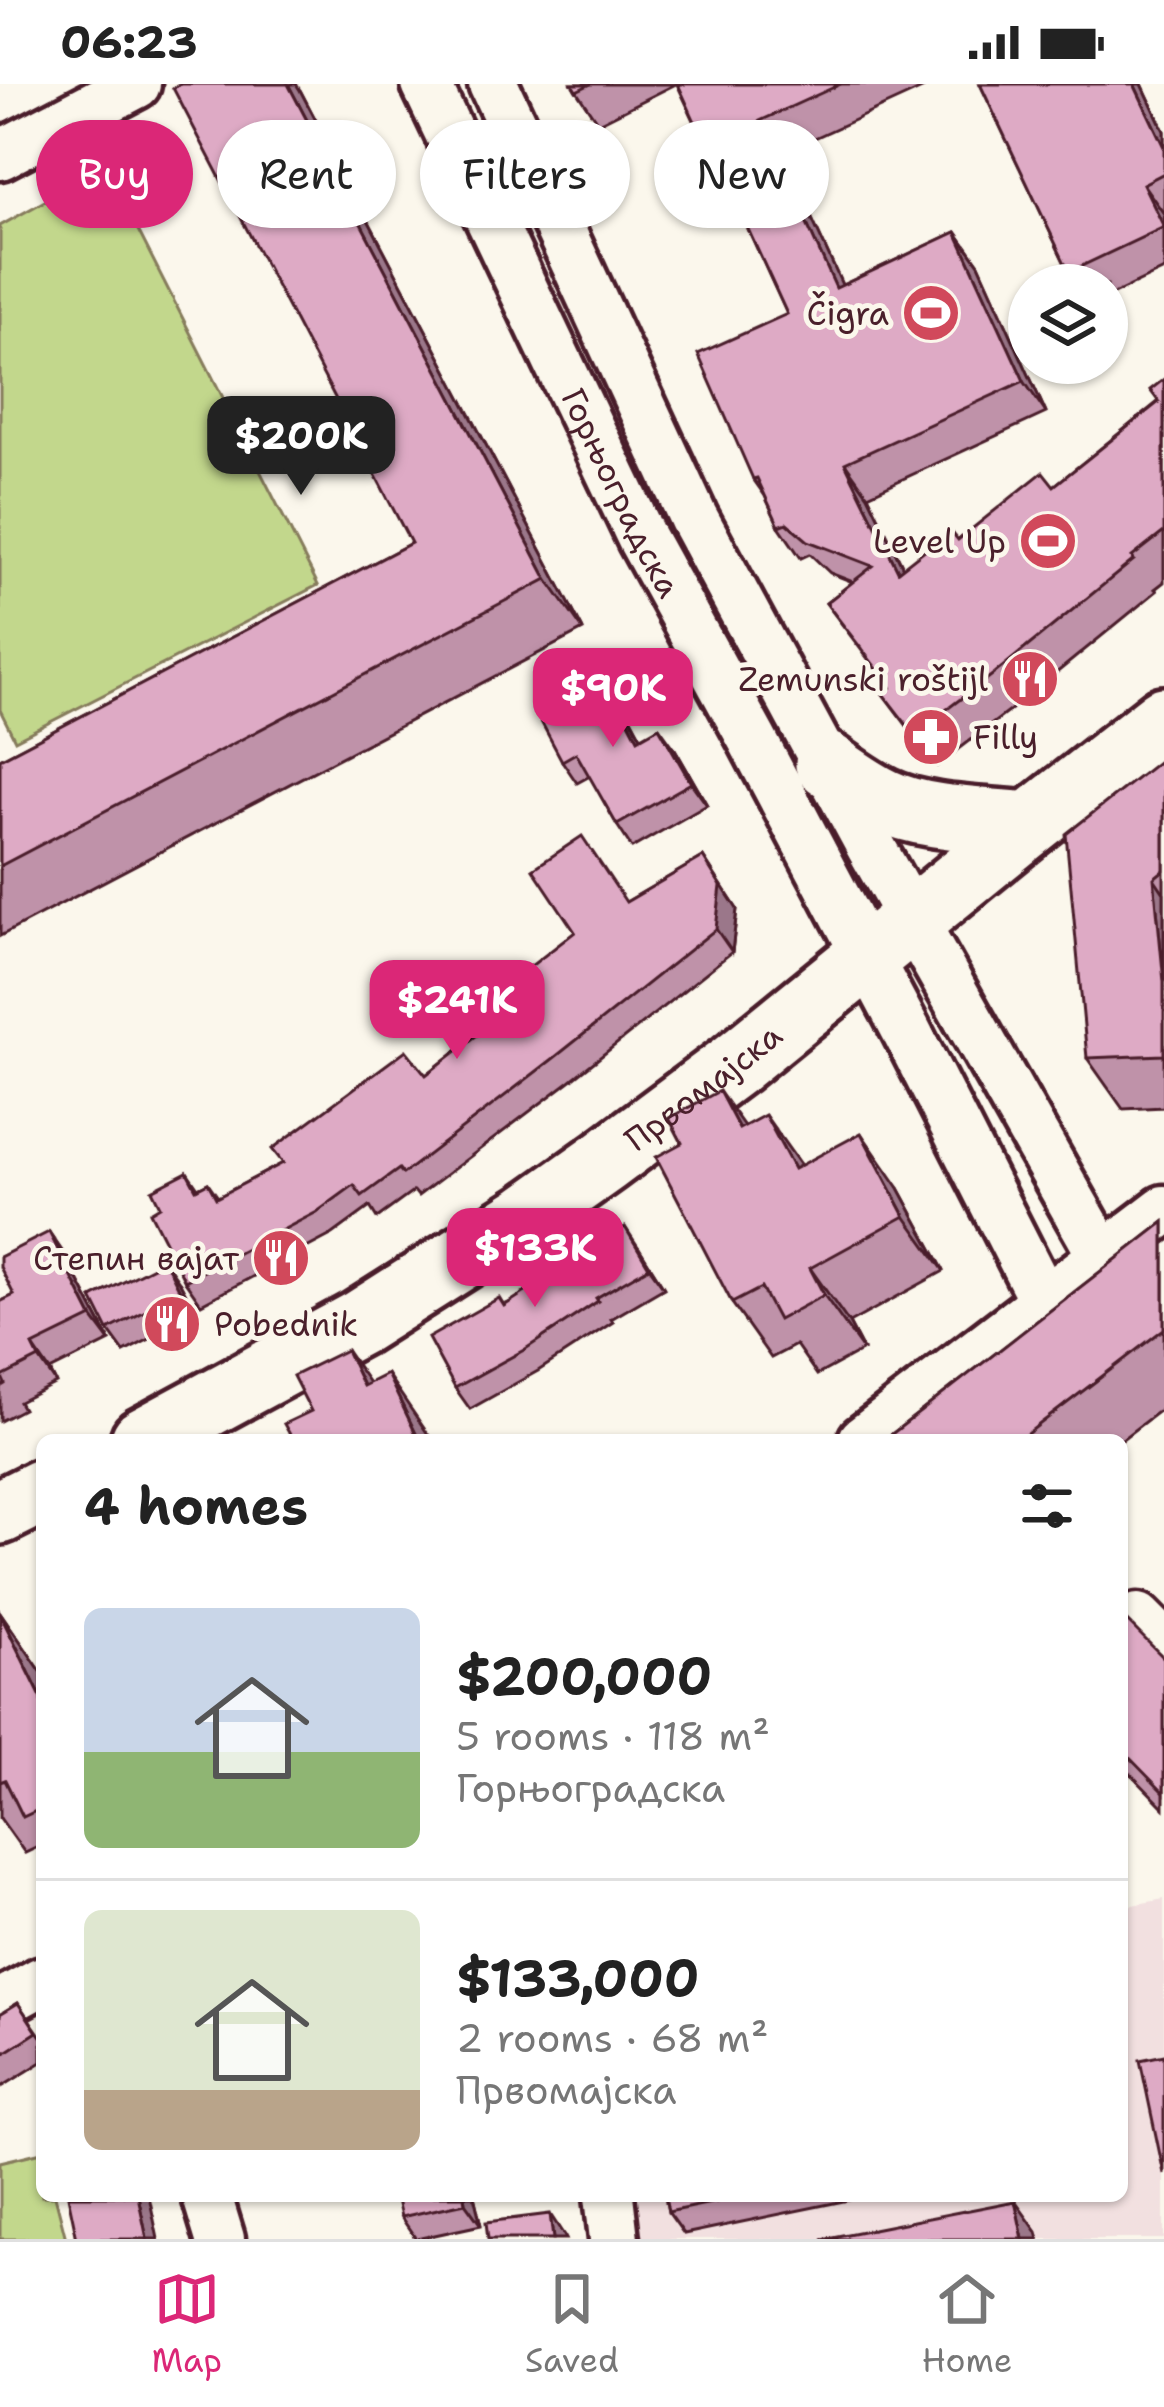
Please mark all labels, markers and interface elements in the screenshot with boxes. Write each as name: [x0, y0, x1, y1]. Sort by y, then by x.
text: 06:23: [60, 12, 198, 72]
chip: Buy: [36, 120, 193, 228]
chip: Rent: [217, 120, 396, 228]
chip: Filters: [420, 120, 630, 228]
chip: New: [654, 120, 829, 228]
map controls: [1008, 264, 1128, 384]
button: layers: [1008, 264, 1128, 384]
sports icon: Čigra: [900, 282, 962, 344]
place label: Čigra: [807, 291, 889, 336]
street label: Горњоградска: [551, 381, 692, 606]
pin: $200K: [217, 396, 385, 498]
text: $200K: [234, 409, 368, 461]
sports icon: Level Up: [1017, 510, 1079, 572]
place label: Level Up: [873, 519, 1006, 564]
pin: $90K: [542, 648, 684, 750]
restaurant icon: Zemunski roštijl: [999, 648, 1061, 710]
place label: Zemunski roštijl: [738, 657, 988, 702]
text: $90K: [560, 661, 666, 713]
pharmacy icon: Filly: [900, 706, 962, 768]
place label: Filly: [973, 715, 1038, 760]
pin: $241K: [373, 960, 541, 1062]
text: $241K: [397, 973, 517, 1025]
street label: Првомајска: [615, 1013, 791, 1162]
pin: $133K: [451, 1208, 619, 1310]
text: $133K: [474, 1221, 596, 1273]
restaurant icon: Степин вајат: [250, 1227, 312, 1289]
place label: Степин вајат: [33, 1236, 239, 1281]
restaurant icon: Pobednik: [141, 1293, 203, 1355]
place label: Pobednik: [214, 1302, 358, 1347]
text: 4 homes: [84, 1472, 308, 1540]
icon: filters: [1014, 1473, 1080, 1539]
text: $200,000: [456, 1642, 712, 1710]
icon: home: [180, 1656, 324, 1800]
text: 5 rooms · 118 m²: [456, 1710, 770, 1762]
text: Горњоградска: [456, 1762, 725, 1814]
text: $133,000: [456, 1944, 700, 2012]
icon: home: [180, 1958, 324, 2102]
text: 2 rooms · 68 m²: [456, 2012, 768, 2064]
text: Првомајска: [456, 2064, 676, 2116]
tab: Map: [151, 2266, 222, 2383]
tab: Saved: [525, 2266, 619, 2383]
tab: Home: [922, 2266, 1012, 2383]

